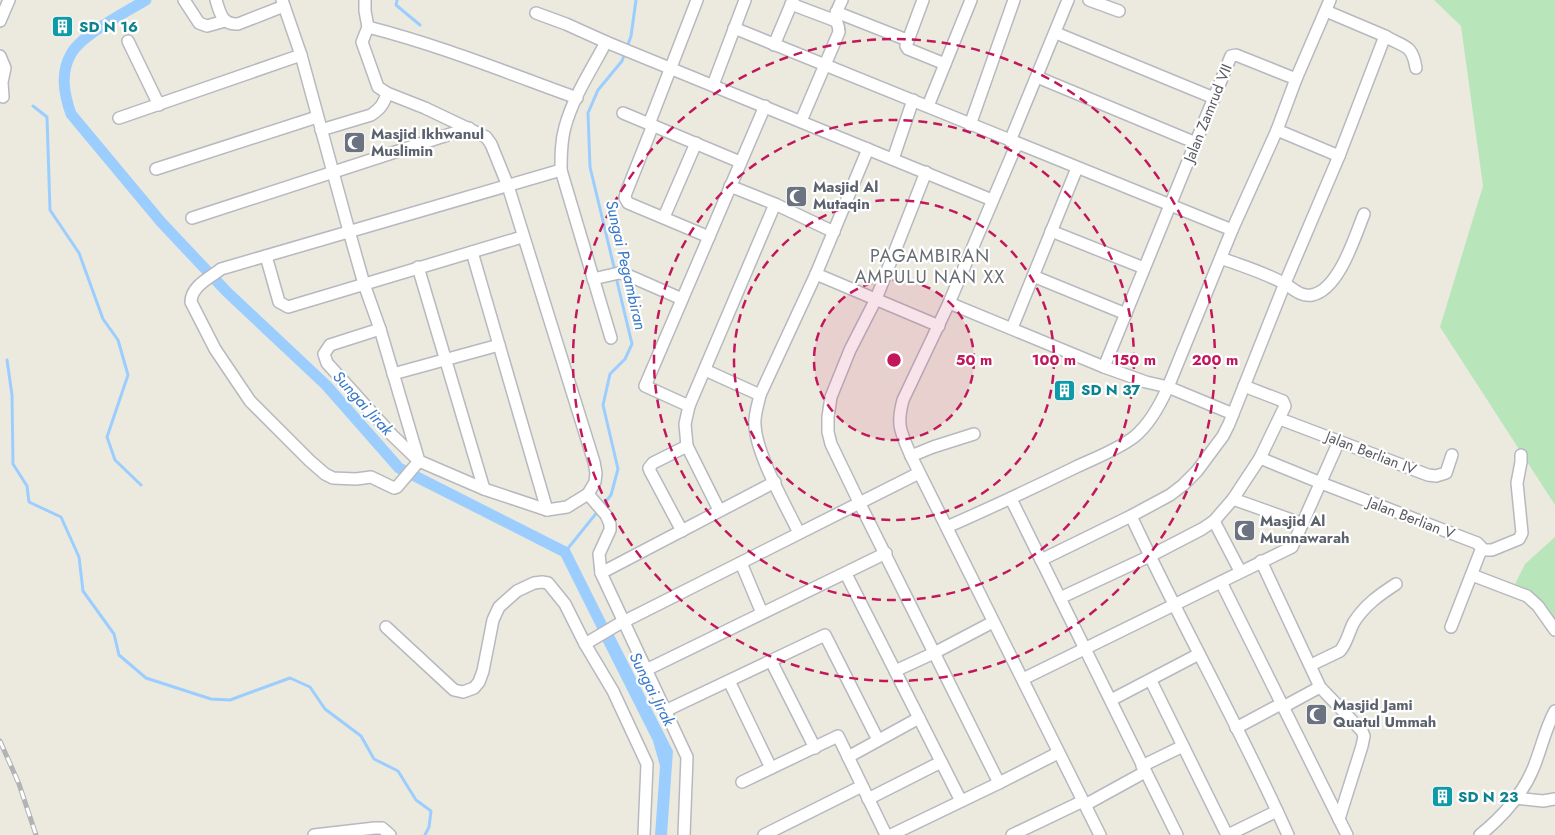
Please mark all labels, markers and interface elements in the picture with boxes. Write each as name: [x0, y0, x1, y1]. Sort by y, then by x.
building icon: SD N 16: [51, 15, 75, 39]
place label: SD N 16: [79, 16, 138, 38]
street label: Jalan Zamrud VII: [1178, 61, 1238, 167]
place label: Masjid Ikhwanul Muslimin: [371, 123, 484, 162]
mosque icon: Masjid Ikhwanul Muslimin: [343, 131, 367, 155]
place label: Masjid Al Mutaqin: [813, 176, 878, 215]
mosque icon: Masjid Al Mutaqin: [785, 184, 809, 208]
water label: Sungai Pegambiran: [600, 198, 652, 332]
district label: PAGAMBIRAN AMPULU NAN XX: [855, 243, 1005, 290]
text: 50 m: [956, 349, 992, 371]
text: 100 m: [1032, 349, 1076, 371]
text: 150 m: [1112, 349, 1156, 371]
text: 200 m: [1192, 349, 1238, 371]
centre of rings: [885, 351, 903, 369]
water label: Sungai Jirak: [328, 366, 399, 441]
building icon: SD N 37: [1053, 378, 1077, 402]
place label: SD N 37: [1081, 379, 1141, 401]
street label: Jalan Berlian IV: [1321, 425, 1420, 480]
street label: Jalan Berlian V: [1362, 491, 1458, 545]
place label: Masjid Al Munnawarah: [1260, 510, 1350, 549]
mosque icon: Masjid Al Munnawarah: [1232, 518, 1256, 542]
water label: Sungai Jirak: [624, 648, 681, 731]
place label: Masjid Jami Quatul Ummah: [1333, 694, 1436, 733]
mosque icon: Masjid Jami Quatul Ummah: [1305, 702, 1329, 726]
building icon: SD N 23: [1430, 785, 1454, 809]
place label: SD N 23: [1458, 786, 1518, 808]

